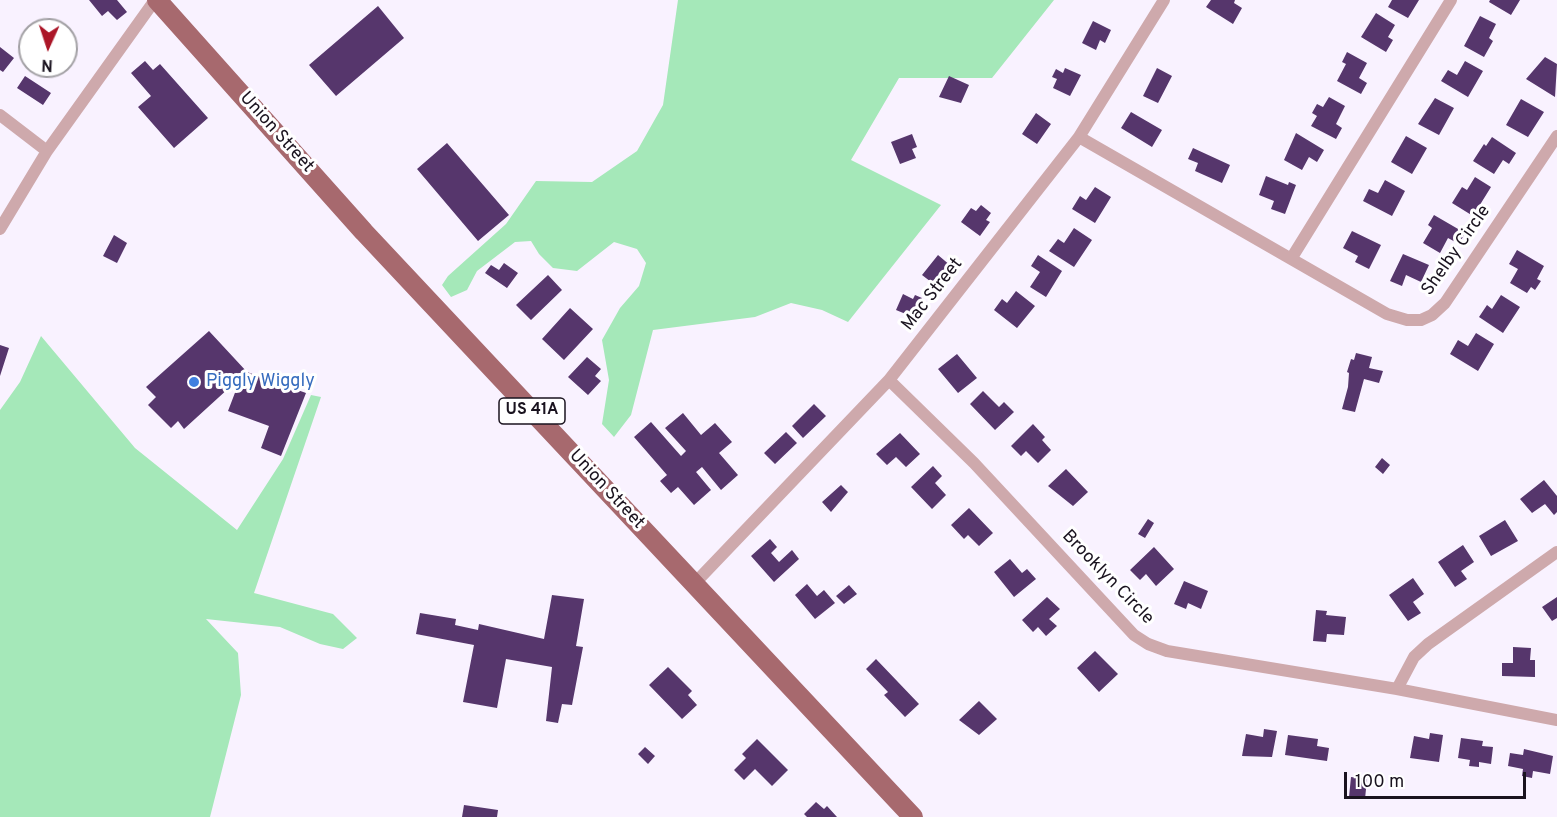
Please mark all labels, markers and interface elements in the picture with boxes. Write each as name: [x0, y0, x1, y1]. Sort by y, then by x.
north arrow: [18, 18, 78, 78]
text: N: [41, 54, 53, 74]
street label: Union Street: [234, 88, 318, 178]
street label: Shelby Circle: [1418, 202, 1496, 300]
street label: Mac Street: [898, 254, 968, 336]
place label: Piggly Wiggly: [206, 371, 315, 393]
marker: Piggly Wiggly: [187, 375, 201, 389]
road number: US 41A: [499, 398, 565, 424]
street label: Union Street: [564, 446, 648, 534]
street label: Brooklyn Circle: [1056, 526, 1158, 630]
scale bar: [1347, 760, 1528, 798]
text: 100 m: [1355, 771, 1404, 794]

